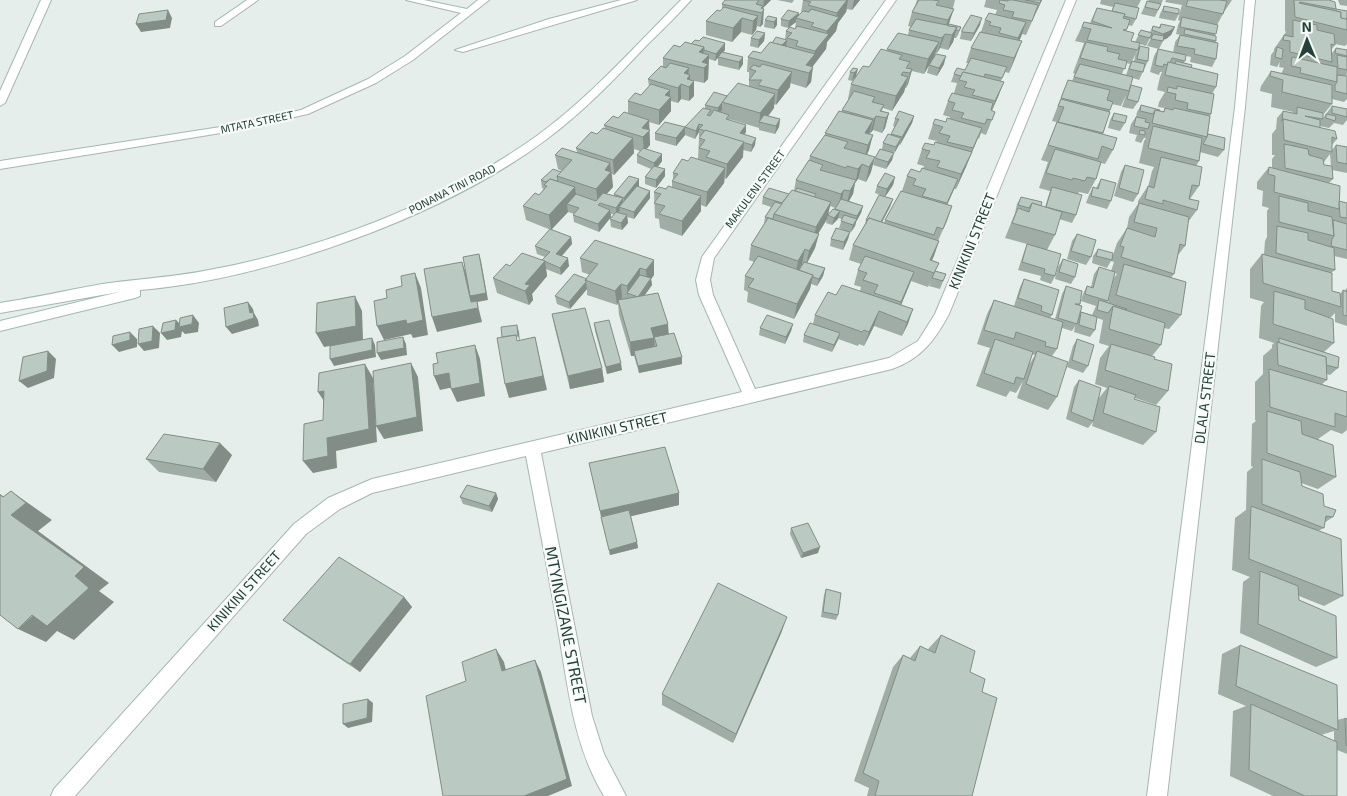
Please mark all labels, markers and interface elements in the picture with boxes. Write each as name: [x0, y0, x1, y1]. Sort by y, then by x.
north arrow: [1282, 15, 1332, 65]
text: N: [1302, 18, 1312, 35]
street label: MTATA STREET: [219, 107, 295, 136]
street label: MAKULENI STREET: [722, 147, 788, 230]
street label: PONANA TINI ROAD: [406, 161, 497, 216]
street label: KINIKINI STREET: [944, 190, 999, 292]
street label: DLALA STREET: [1190, 351, 1219, 445]
street label: KINIKINI STREET: [565, 408, 669, 447]
street label: MTYINGIZANE STREET: [542, 544, 591, 705]
street label: KINIKINI STREET: [203, 547, 284, 634]

